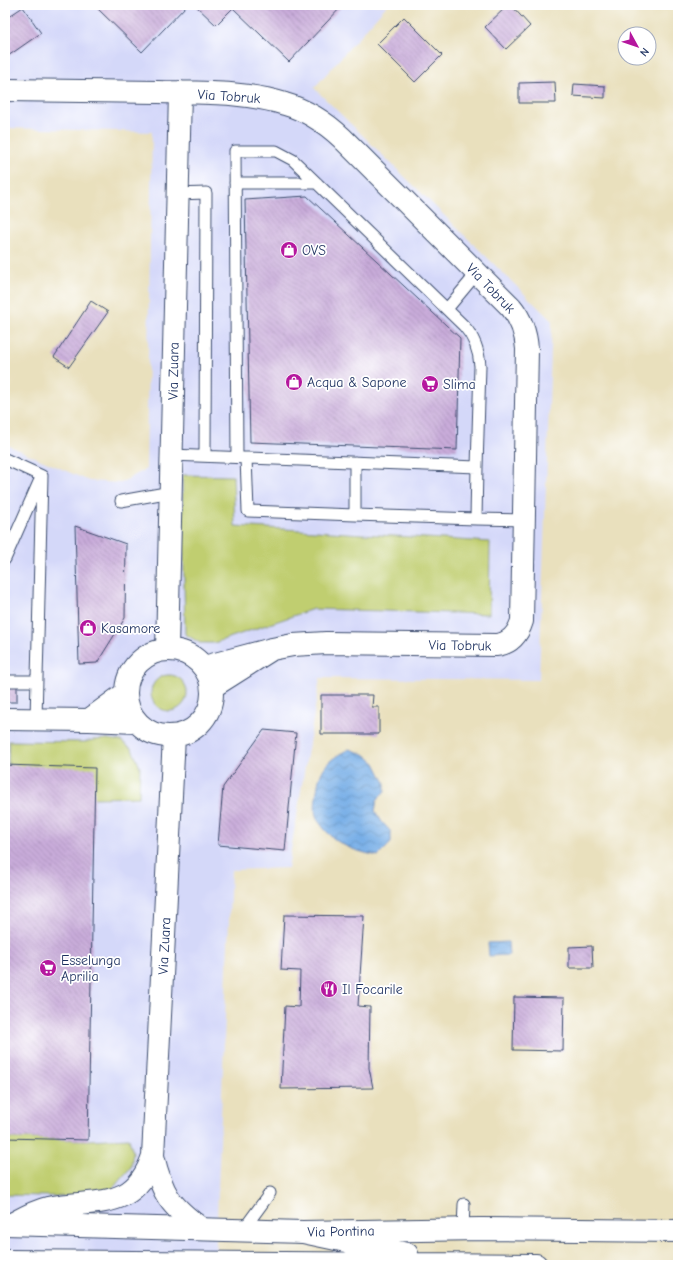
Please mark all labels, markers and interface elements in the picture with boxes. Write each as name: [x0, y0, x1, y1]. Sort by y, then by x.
north arrow: [617, 26, 657, 66]
text: N: [637, 45, 652, 59]
street label: Via Tobruk: [197, 86, 261, 107]
shop icon: OVS: [279, 240, 299, 260]
place label: OVS: [302, 242, 326, 259]
street label: Via Tobruk: [463, 260, 519, 317]
street label: Via Zuara: [164, 342, 183, 400]
shop icon: Acqua & Sapone: [284, 372, 304, 392]
place label: Acqua & Sapone: [307, 374, 406, 391]
supermarket icon: Slima: [420, 374, 440, 394]
place label: Slima: [443, 376, 476, 393]
shop icon: Kasamore: [78, 618, 98, 638]
place label: Kasamore: [101, 620, 160, 637]
street label: Via Tobruk: [428, 636, 492, 655]
street label: Via Zuara: [155, 917, 174, 975]
place label: Esselunga Aprilia: [61, 952, 121, 985]
supermarket icon: Esselunga Aprilia: [38, 958, 58, 978]
restaurant icon: Il Focarile: [319, 979, 339, 999]
place label: Il Focarile: [342, 981, 403, 998]
street label: Via Pontina: [307, 1222, 375, 1241]

